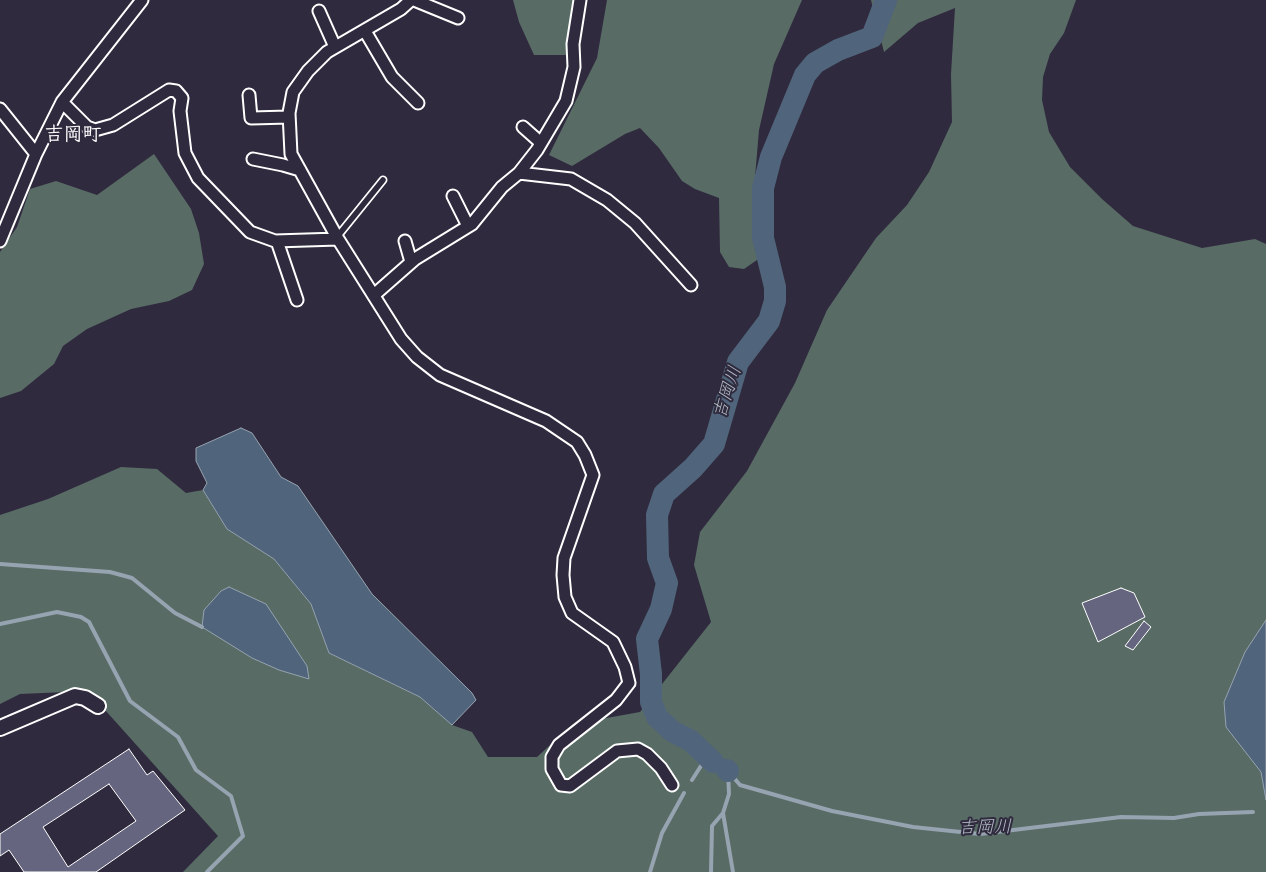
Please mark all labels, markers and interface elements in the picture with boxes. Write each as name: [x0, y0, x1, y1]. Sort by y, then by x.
district label: 吉岡町: [45, 126, 101, 148]
water label: 吉岡川: [711, 364, 749, 422]
water label: 吉岡川: [958, 819, 1012, 841]

